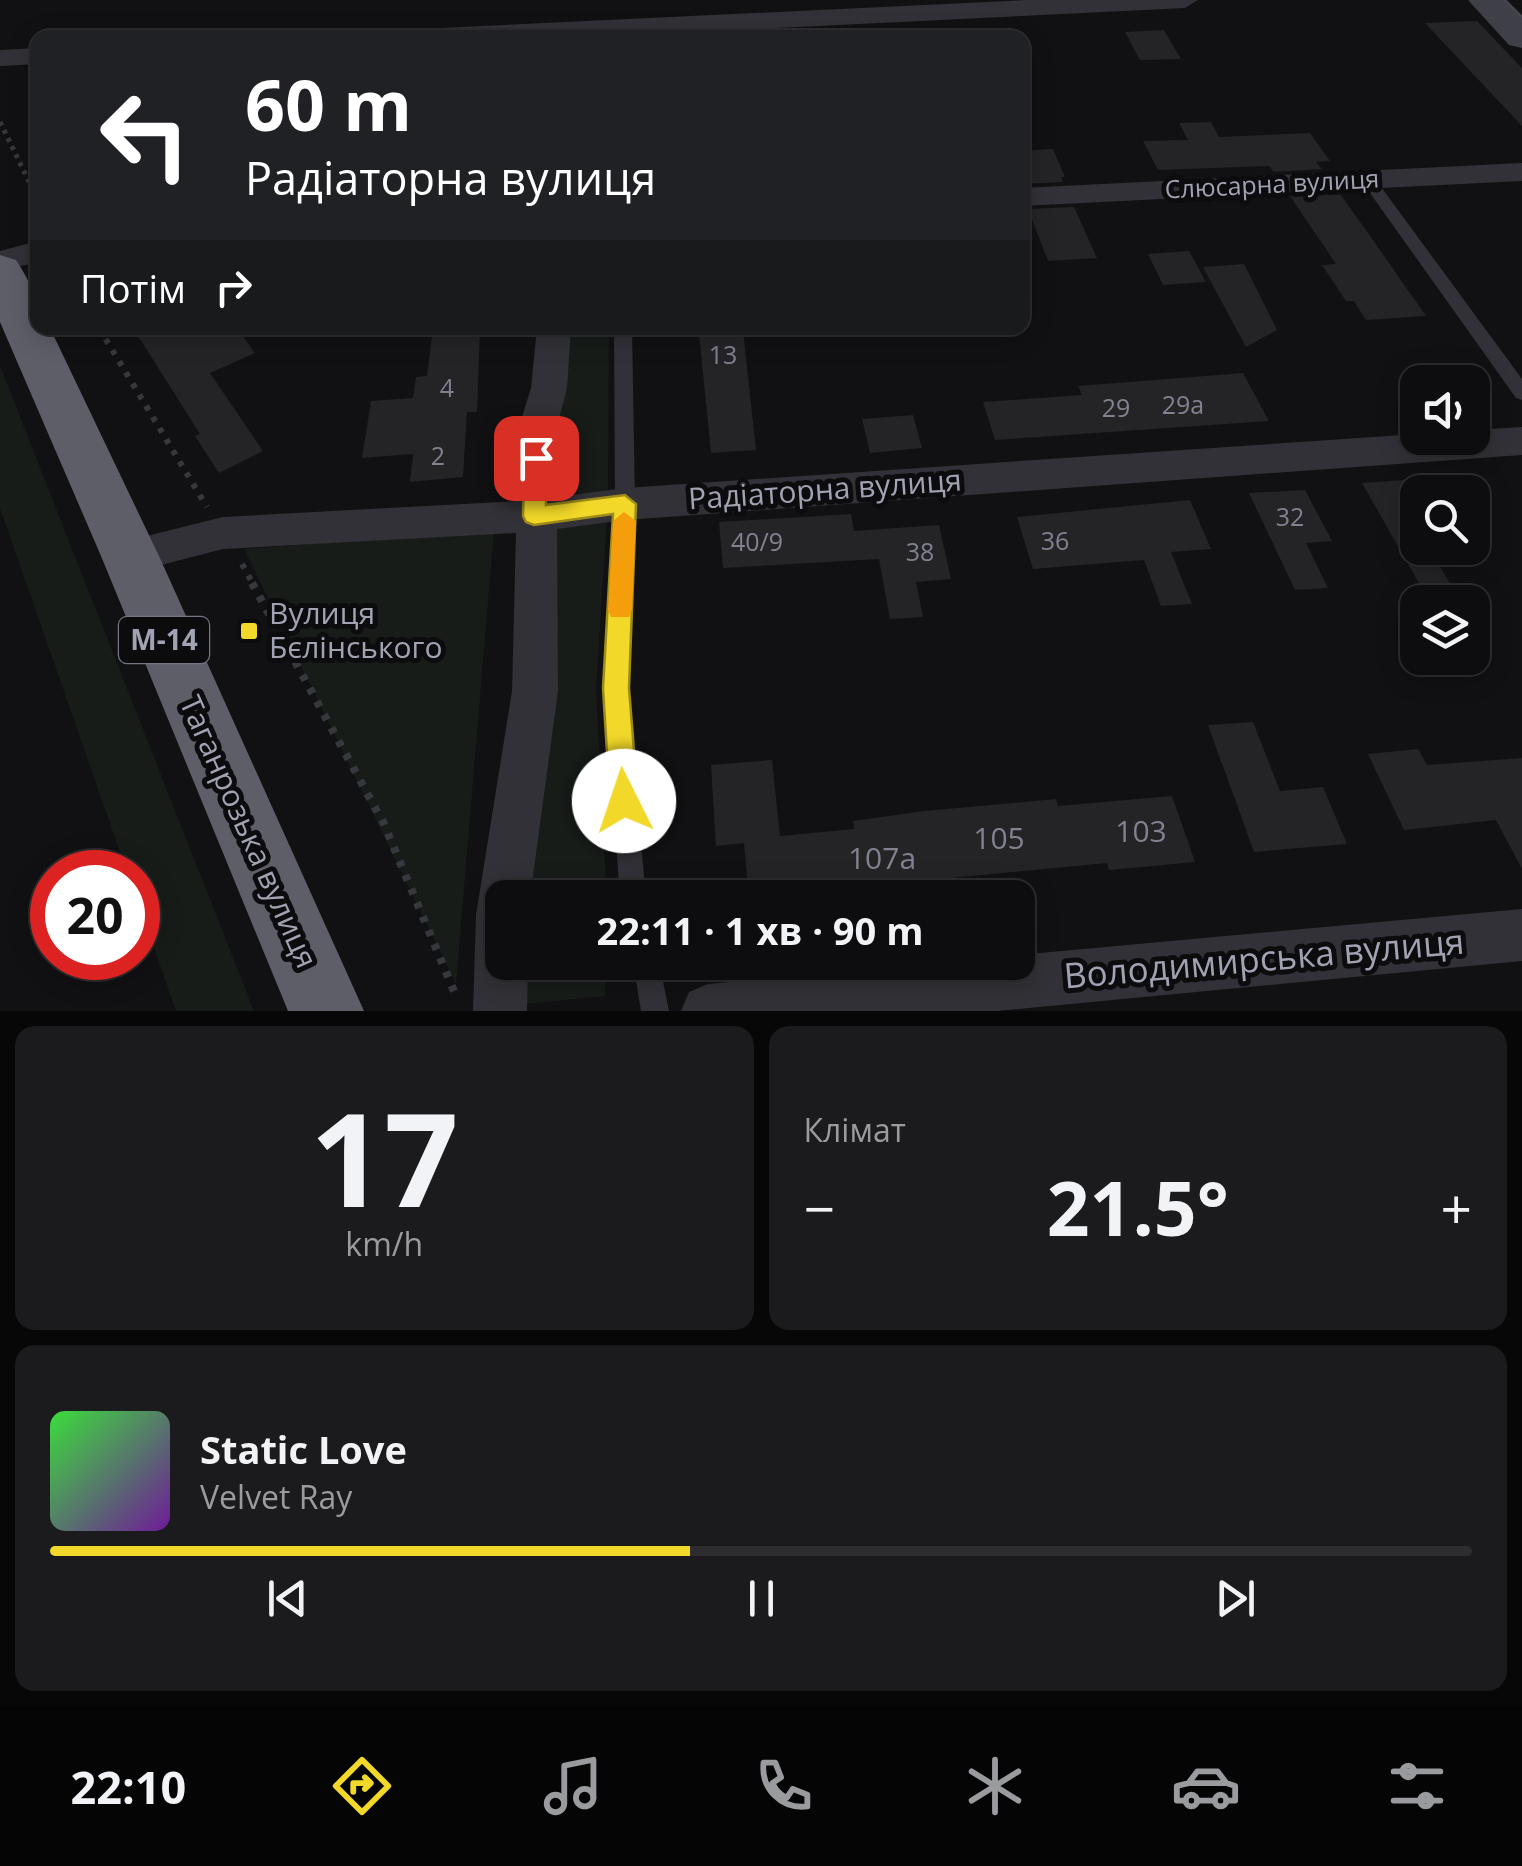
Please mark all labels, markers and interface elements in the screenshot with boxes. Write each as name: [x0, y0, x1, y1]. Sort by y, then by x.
text: 60 m: [245, 56, 412, 152]
icon: left: [80, 70, 210, 200]
text: Радіаторна вулиця: [245, 147, 656, 208]
street label: Слюсарна вулиця: [1164, 160, 1380, 206]
icon: right: [206, 260, 261, 315]
text: Потім: [80, 262, 186, 314]
house number: 13: [709, 337, 737, 371]
map controls: [1400, 365, 1490, 675]
button: sound: [1400, 365, 1490, 455]
house number: 4: [440, 370, 454, 404]
house number: 29а: [1162, 387, 1204, 421]
house number: 29: [1102, 390, 1130, 424]
pin: [494, 416, 579, 501]
icon: arrive: [509, 431, 564, 486]
house number: 2: [431, 438, 445, 472]
street label: Радіаторна вулиця: [687, 458, 963, 519]
button: search: [1400, 475, 1490, 565]
house number: 32: [1276, 499, 1304, 533]
house number: 36: [1041, 523, 1069, 557]
house number: 40/9: [731, 524, 783, 558]
house number: 38: [906, 534, 934, 568]
button: layers: [1400, 585, 1490, 675]
place label: Вулиця Бєлінського: [269, 592, 442, 667]
road number: М-14: [119, 617, 209, 663]
marker: Вулиця Бєлінського: [238, 620, 260, 642]
street label: Таганрозька вулиця: [171, 689, 328, 974]
position arrow: [572, 749, 676, 853]
house number: 103: [1115, 810, 1167, 851]
house number: 105: [973, 817, 1025, 858]
house number: 107а: [848, 837, 916, 878]
speed limit sign: 20: [30, 850, 160, 980]
text: 22:11 · 1 хв · 90 m: [596, 904, 924, 956]
street label: Володимирська вулиця: [1062, 917, 1466, 998]
text: 17: [310, 1068, 459, 1245]
text: Клімат: [804, 1108, 906, 1151]
text: 21.5°: [1047, 1156, 1229, 1258]
text: −: [804, 1170, 835, 1245]
text: +: [1441, 1170, 1472, 1245]
text: km/h: [345, 1222, 423, 1265]
text: Static Love: [200, 1423, 407, 1475]
text: Velvet Ray: [200, 1475, 352, 1518]
icon: previous: [260, 1571, 315, 1626]
icon: pause: [734, 1571, 789, 1626]
icon: next: [1208, 1571, 1263, 1626]
icon: directions: [327, 1751, 397, 1821]
icon: music: [538, 1751, 608, 1821]
icon: phone: [749, 1751, 819, 1821]
icon: climate: [960, 1751, 1030, 1821]
icon: car: [1171, 1751, 1241, 1821]
icon: filters: [1382, 1751, 1452, 1821]
text: 22:10: [70, 1756, 186, 1817]

